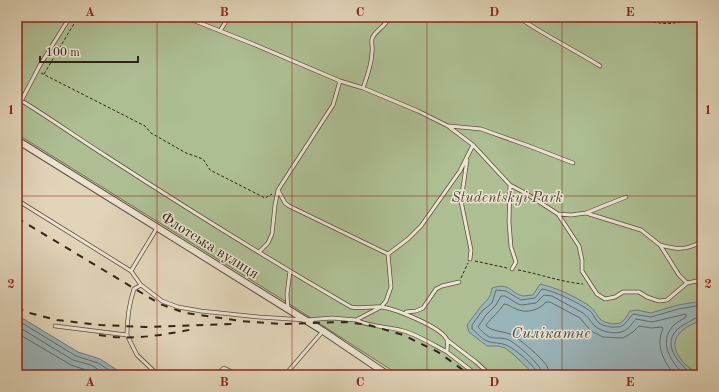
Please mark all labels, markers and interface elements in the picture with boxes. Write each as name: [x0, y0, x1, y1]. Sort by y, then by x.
text: A: [85, 6, 95, 19]
text: B: [219, 6, 229, 19]
text: C: [356, 6, 364, 19]
text: D: [489, 6, 499, 19]
text: E: [626, 6, 635, 19]
scale bar: [40, 38, 138, 64]
text: 100 m: [46, 47, 80, 59]
text: 1: [7, 104, 15, 117]
text: 1: [704, 104, 712, 117]
park label: Studentskyi Park: [451, 191, 563, 206]
street label: Флотська вулиця: [158, 210, 261, 283]
text: 2: [7, 278, 15, 291]
text: 2: [704, 278, 712, 291]
water label: Силікатне: [511, 326, 591, 342]
text: A: [85, 376, 95, 389]
text: B: [219, 376, 229, 389]
text: C: [356, 376, 364, 389]
text: D: [489, 376, 499, 389]
text: E: [626, 376, 635, 389]

